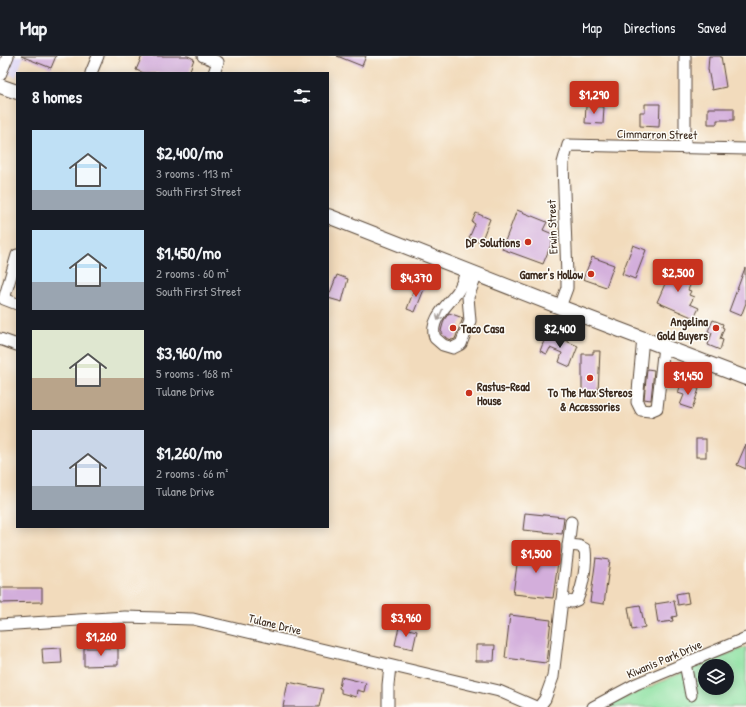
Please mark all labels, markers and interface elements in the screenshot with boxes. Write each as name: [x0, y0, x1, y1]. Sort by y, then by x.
text: Map: [20, 15, 47, 41]
text: Map: [582, 18, 602, 37]
text: Directions: [624, 18, 675, 37]
text: Saved: [697, 18, 726, 37]
pin: $1,290: [561, 81, 627, 115]
text: 8 homes: [32, 85, 82, 108]
icon: filters: [291, 85, 313, 107]
text: $1,290: [579, 85, 609, 103]
street label: Cimmarron Street: [617, 125, 698, 143]
text: $2,400/mo: [156, 141, 223, 164]
icon: home: [64, 146, 112, 194]
text: 3 rooms · 113 m²: [156, 164, 233, 182]
text: South First Street: [156, 182, 241, 200]
street label: Erwin Street: [543, 199, 561, 254]
place label: DP Solutions: [466, 234, 520, 251]
marker: DP Solutions: [523, 237, 533, 247]
text: $1,450/mo: [156, 241, 221, 264]
icon: home: [64, 246, 112, 294]
pin: $2,500: [645, 259, 711, 293]
text: $2,500: [662, 263, 694, 281]
text: 2 rooms · 60 m²: [156, 264, 229, 282]
pin: $4,370: [383, 264, 449, 298]
place label: Gamer's Hollow: [520, 266, 583, 283]
text: $4,370: [400, 268, 432, 286]
marker: Gamer's Hollow: [586, 269, 596, 279]
text: South First Street: [156, 282, 241, 300]
one-way arrow: [435, 308, 443, 320]
place label: Angelina Gold Buyers: [657, 313, 708, 345]
pin: $2,400: [527, 315, 593, 349]
text: $2,400: [544, 319, 576, 337]
place label: Taco Casa: [460, 320, 504, 337]
marker: Taco Casa: [448, 323, 458, 333]
marker: Angelina Gold Buyers: [711, 323, 721, 333]
text: $3,960/mo: [156, 341, 222, 364]
icon: home: [64, 346, 112, 394]
pin: $1,450: [655, 362, 721, 396]
text: 5 rooms · 168 m²: [156, 364, 233, 382]
text: $1,450: [673, 366, 703, 384]
marker: To The Max Stereos & Accessories: [585, 373, 595, 383]
place label: Rastus-Read House: [477, 378, 530, 409]
text: Tulane Drive: [156, 382, 214, 400]
place label: To The Max Stereos & Accessories: [547, 384, 633, 415]
marker: Rastus-Read House: [464, 388, 474, 398]
text: $1,260/mo: [156, 441, 222, 464]
icon: home: [64, 446, 112, 494]
text: 2 rooms · 66 m²: [156, 464, 228, 482]
text: Tulane Drive: [156, 482, 214, 500]
pin: $1,500: [503, 540, 569, 574]
text: $1,500: [520, 544, 552, 562]
pin: $3,960: [373, 604, 439, 638]
text: $3,960: [391, 608, 421, 626]
street label: Tulane Drive: [247, 609, 303, 639]
pin: $1,260: [68, 623, 134, 657]
text: $1,260: [85, 627, 117, 645]
street label: Kiwanis Park Drive: [624, 635, 704, 682]
map controls: [698, 659, 734, 695]
button: layers: [698, 659, 734, 695]

